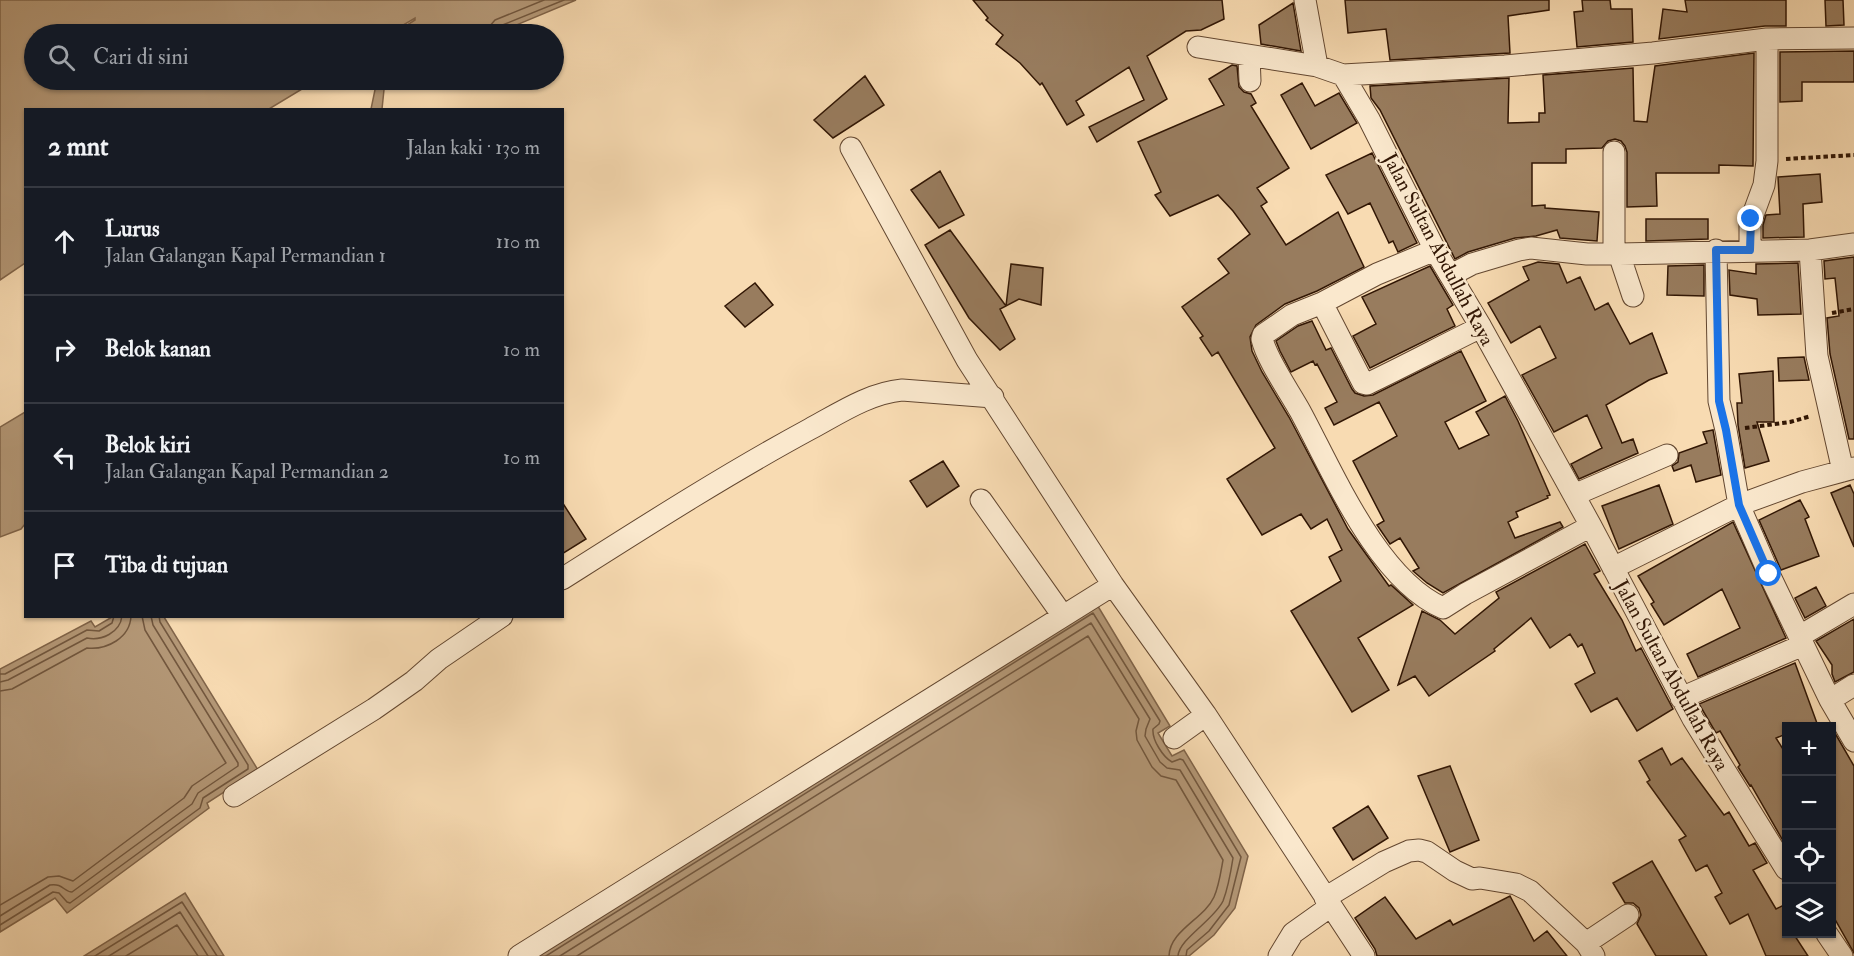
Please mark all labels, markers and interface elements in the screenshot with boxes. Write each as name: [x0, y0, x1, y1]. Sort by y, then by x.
search box: [24, 24, 564, 90]
icon: search: [45, 41, 78, 74]
text: Cari di sini: [93, 43, 189, 71]
text: 2 mnt: [48, 131, 109, 163]
text: Jalan kaki · 130 m: [407, 135, 540, 160]
street label: Jalan Sultan Abdullah Raya: [1377, 148, 1500, 351]
route end: [1737, 205, 1763, 231]
text: Lurus: [105, 215, 159, 243]
icon: ahead: [48, 225, 81, 258]
text: 110 m: [496, 229, 540, 254]
text: Jalan Galangan Kapal Permandian 1: [105, 243, 386, 268]
icon: right: [48, 333, 81, 366]
text: Belok kanan: [105, 335, 211, 363]
text: 10 m: [503, 337, 540, 362]
text: Belok kiri: [105, 431, 190, 459]
icon: left: [48, 441, 81, 474]
text: 10 m: [503, 445, 540, 470]
text: Jalan Galangan Kapal Permandian 2: [105, 459, 389, 484]
icon: arrive: [48, 549, 81, 582]
text: Tiba di tujuan: [105, 551, 228, 579]
route start: [1755, 560, 1781, 586]
street label: Jalan Sultan Abdullah Raya: [1608, 574, 1735, 776]
map controls: [1782, 722, 1836, 938]
button: +: [1782, 722, 1836, 776]
button: −: [1782, 776, 1836, 830]
button: locate: [1782, 830, 1836, 884]
button: layers: [1782, 884, 1836, 938]

